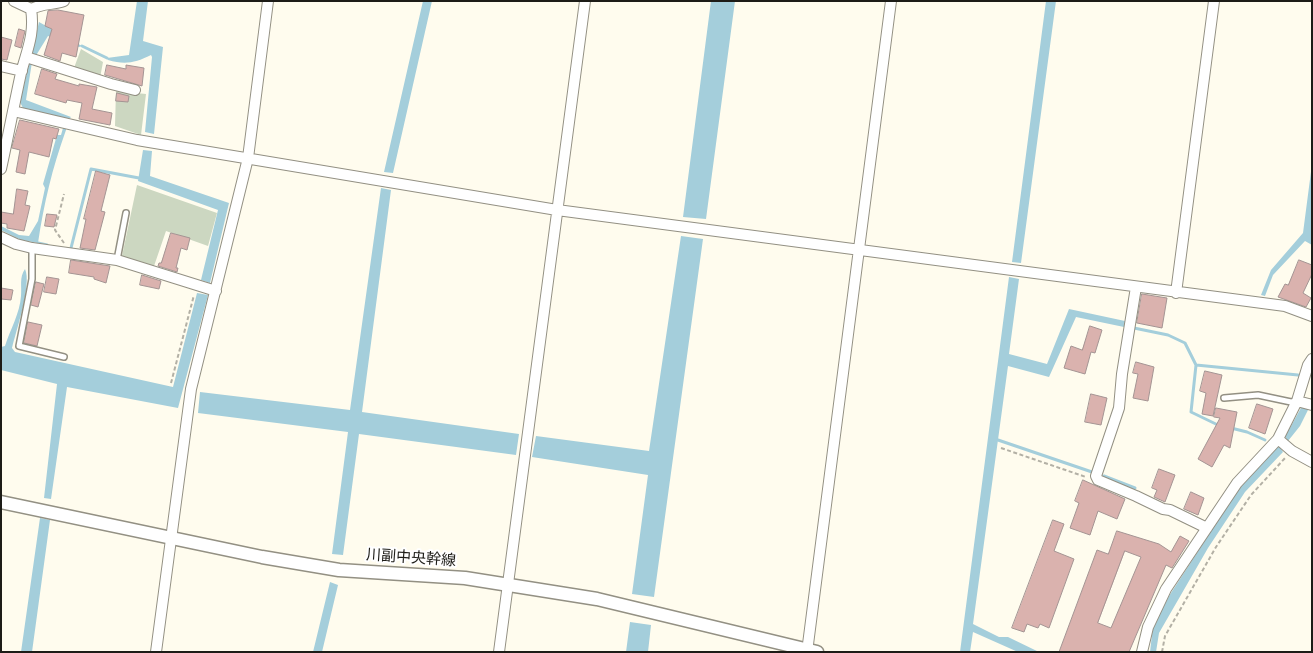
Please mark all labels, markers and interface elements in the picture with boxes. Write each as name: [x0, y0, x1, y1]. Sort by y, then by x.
street label: 川副中央幹線: [365, 546, 457, 570]

